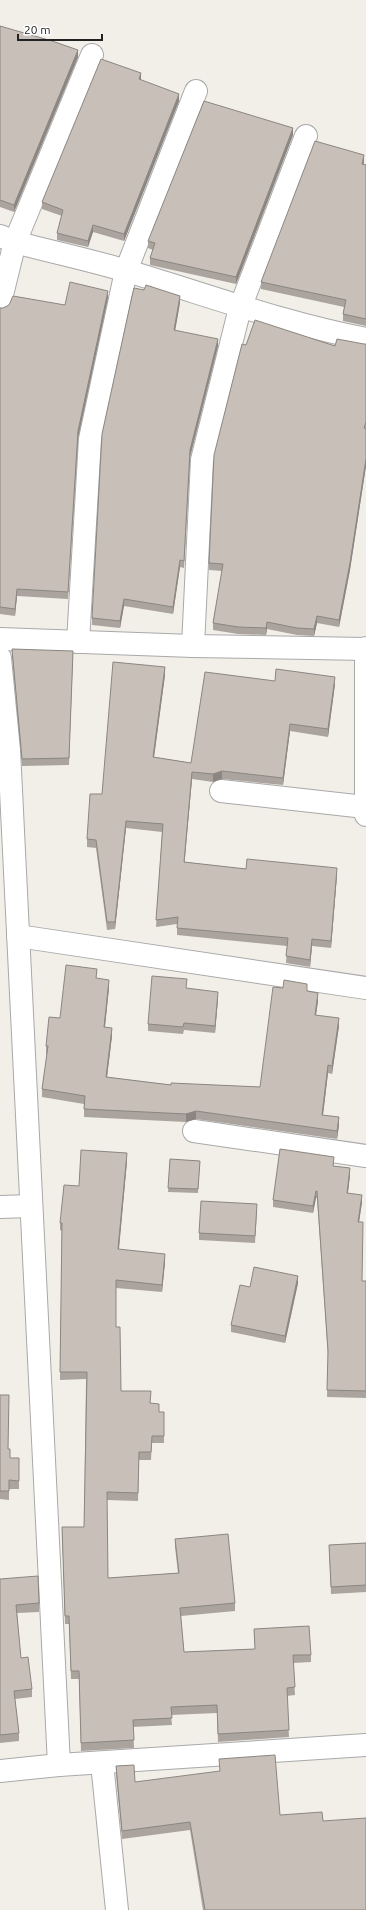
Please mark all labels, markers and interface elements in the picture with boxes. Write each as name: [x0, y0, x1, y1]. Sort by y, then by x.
scale bar: [18, 16, 102, 42]
text: 20 m: [24, 23, 51, 36]

